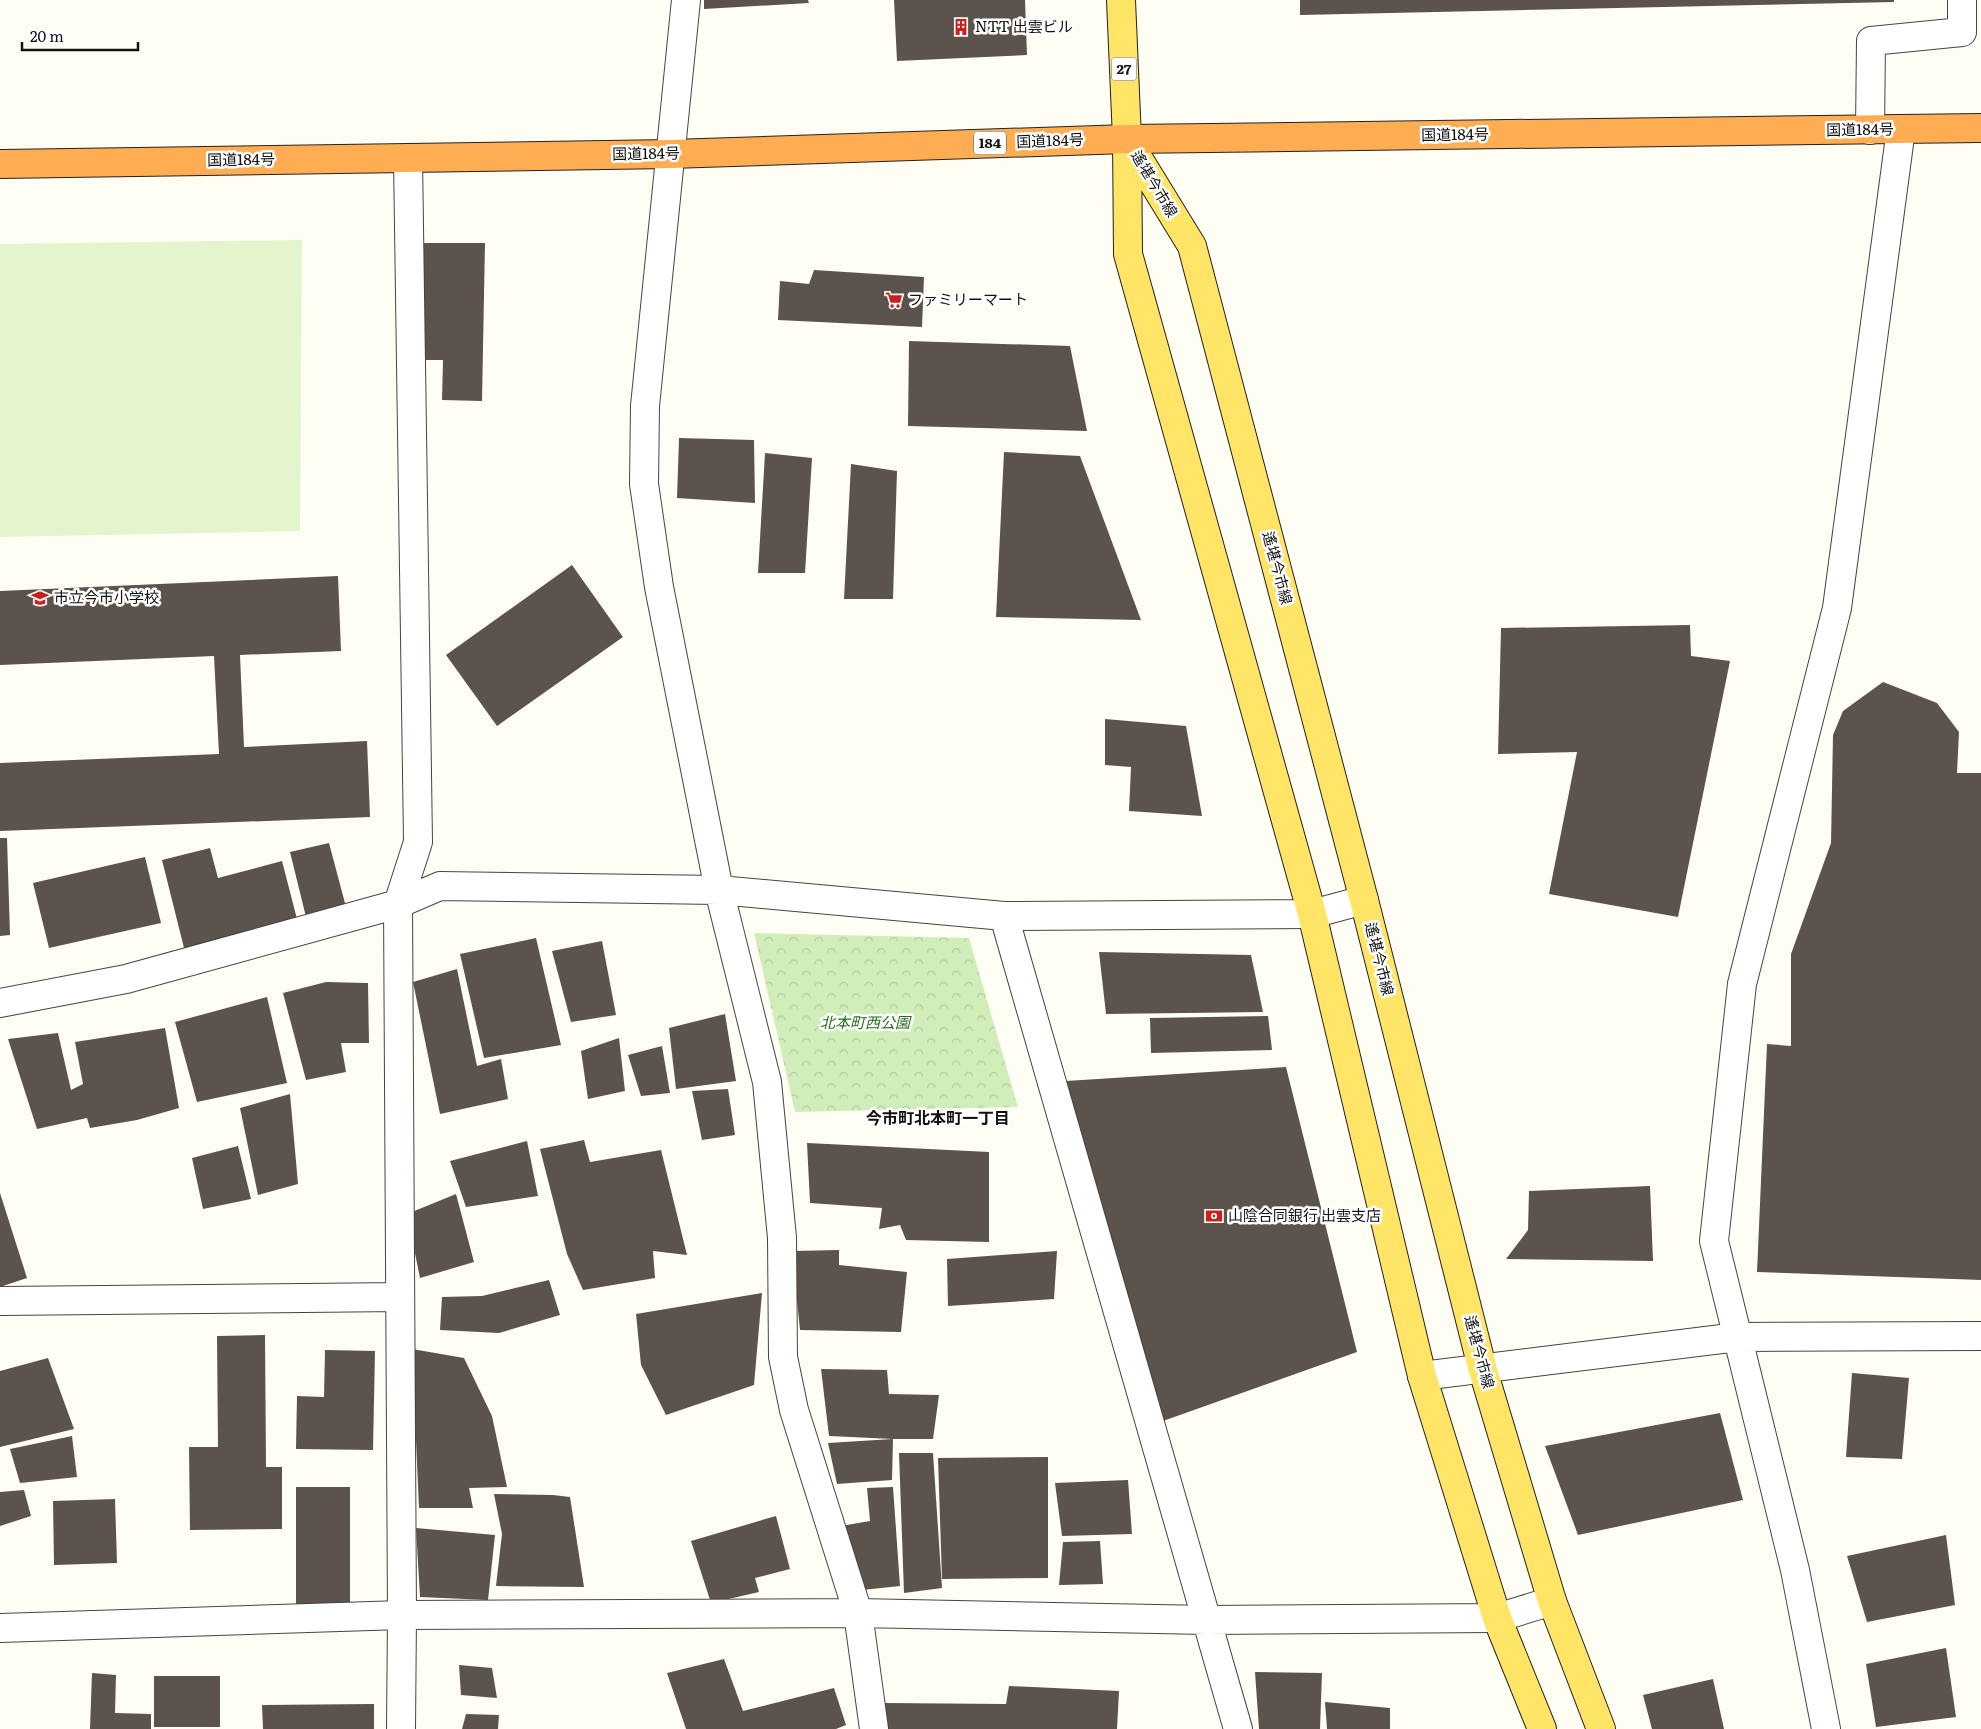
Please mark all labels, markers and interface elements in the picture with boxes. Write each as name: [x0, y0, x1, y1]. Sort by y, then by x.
place label: NTT 出雲ビル: [975, 14, 1073, 37]
building icon: NTT 出雲ビル: [951, 17, 971, 37]
scale bar: [22, 20, 139, 52]
text: 20 m: [30, 24, 64, 47]
road number: 27: [1112, 58, 1136, 80]
street label: 国道184号: [1826, 116, 1894, 141]
street label: 国道184号: [1421, 121, 1489, 146]
street label: 国道184号: [1016, 127, 1084, 152]
road number: 184: [974, 132, 1006, 154]
street label: 国道184号: [612, 140, 680, 165]
street label: 遙堪今市線: [1126, 145, 1184, 221]
street label: 国道184号: [207, 146, 275, 171]
place label: ファミリーマート: [908, 287, 1028, 310]
supermarket icon: ファミリーマート: [884, 290, 904, 310]
street label: 遙堪今市線: [1258, 528, 1299, 607]
place label: 市立今市小学校: [54, 585, 159, 608]
school or university icon: 市立今市小学校: [30, 588, 50, 608]
street label: 遙堪今市線: [1360, 919, 1401, 998]
park label: 北本町西公園: [820, 1010, 912, 1033]
district label: 今市町北本町一丁目: [866, 1105, 1010, 1129]
place label: 山陰合同銀行 出雲支店: [1228, 1203, 1381, 1226]
bank icon: 山陰合同銀行 出雲支店: [1204, 1206, 1224, 1226]
street label: 遙堪今市線: [1460, 1312, 1501, 1391]

